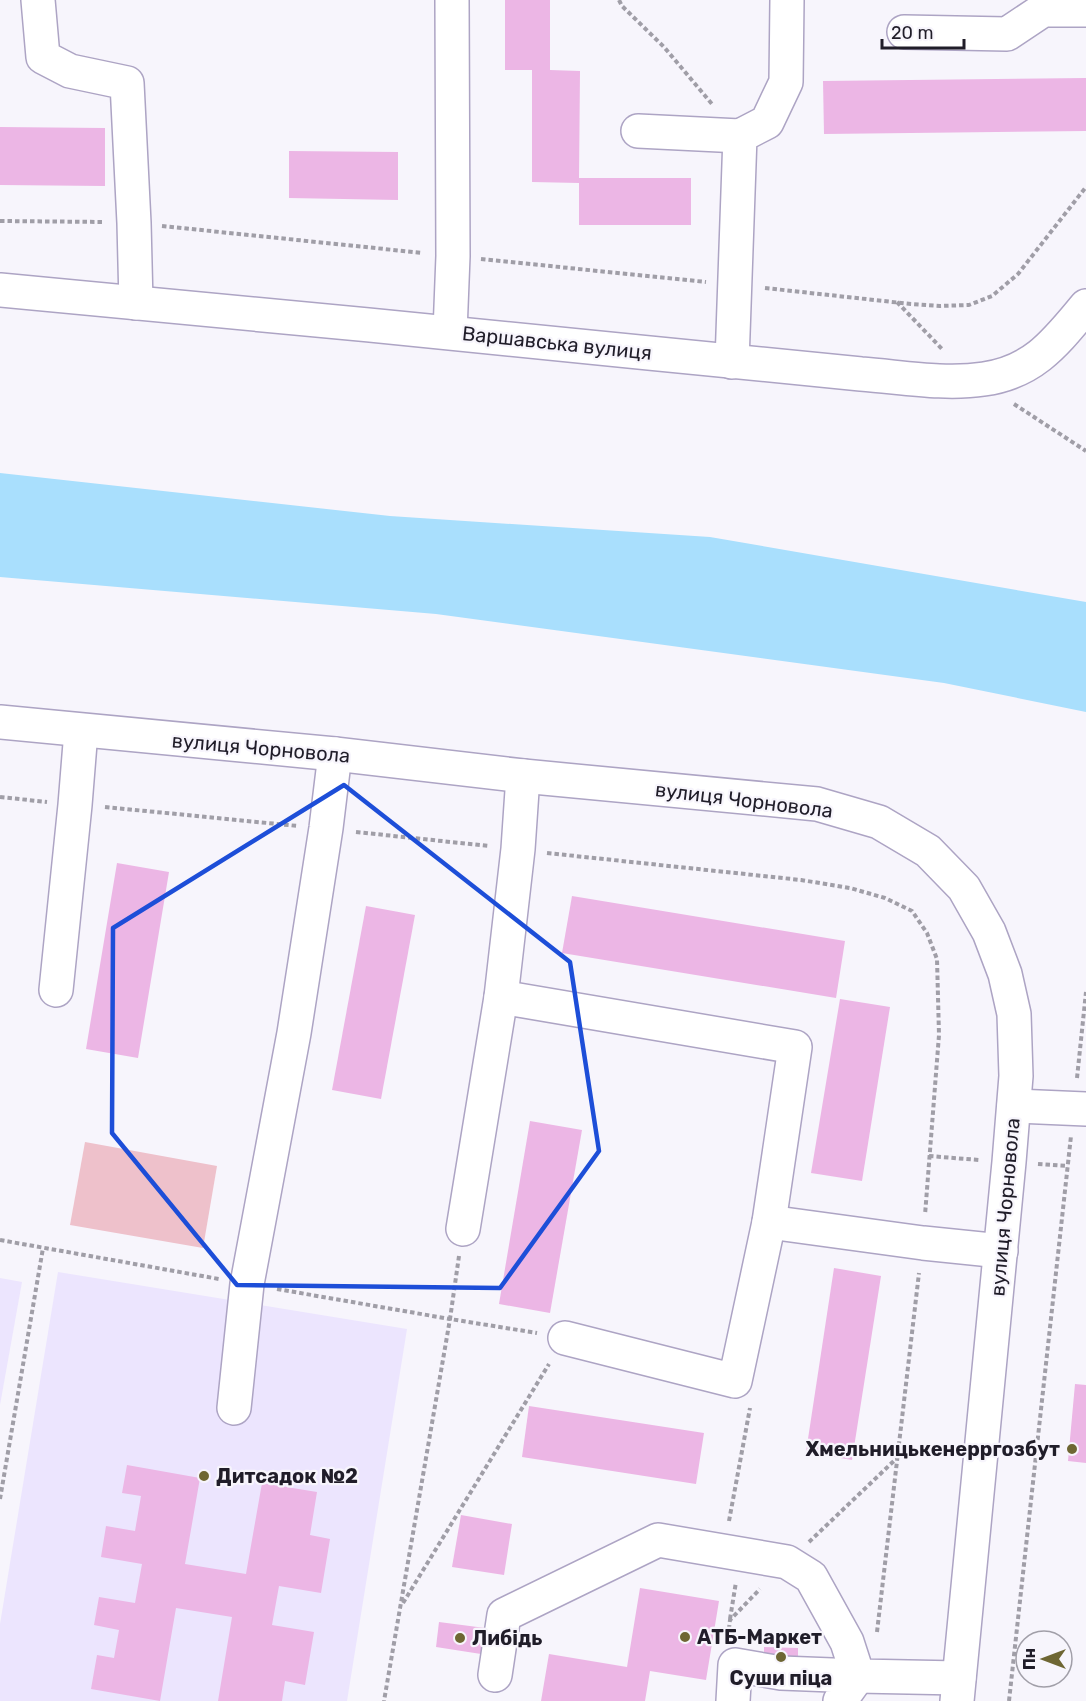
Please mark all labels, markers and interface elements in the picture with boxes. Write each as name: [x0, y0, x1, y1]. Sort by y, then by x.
scale bar: [882, 12, 964, 50]
text: 20 m: [891, 22, 933, 44]
street label: Варшавська вулиця: [461, 321, 653, 365]
street label: вулиця Чорновола: [171, 728, 351, 768]
street label: вулиця Чорновола: [654, 777, 834, 823]
street label: вулиця Чорновола: [985, 1117, 1025, 1297]
place label: Хмельницькенерргозбут: [805, 1437, 1060, 1461]
marker: Хмельницькенерргозбут: [1065, 1442, 1079, 1456]
place label: Дитсадок №2: [216, 1464, 358, 1488]
marker: Дитсадок №2: [197, 1469, 211, 1483]
place label: АТБ-Маркет: [697, 1625, 822, 1649]
place label: Либідь: [472, 1626, 542, 1650]
north arrow: [1014, 1629, 1074, 1689]
marker: АТБ-Маркет: [678, 1630, 692, 1644]
marker: Либідь: [453, 1631, 467, 1645]
text: Пн: [1020, 1648, 1039, 1670]
marker: Суши піца: [774, 1650, 788, 1664]
place label: Суши піца: [730, 1666, 832, 1690]

